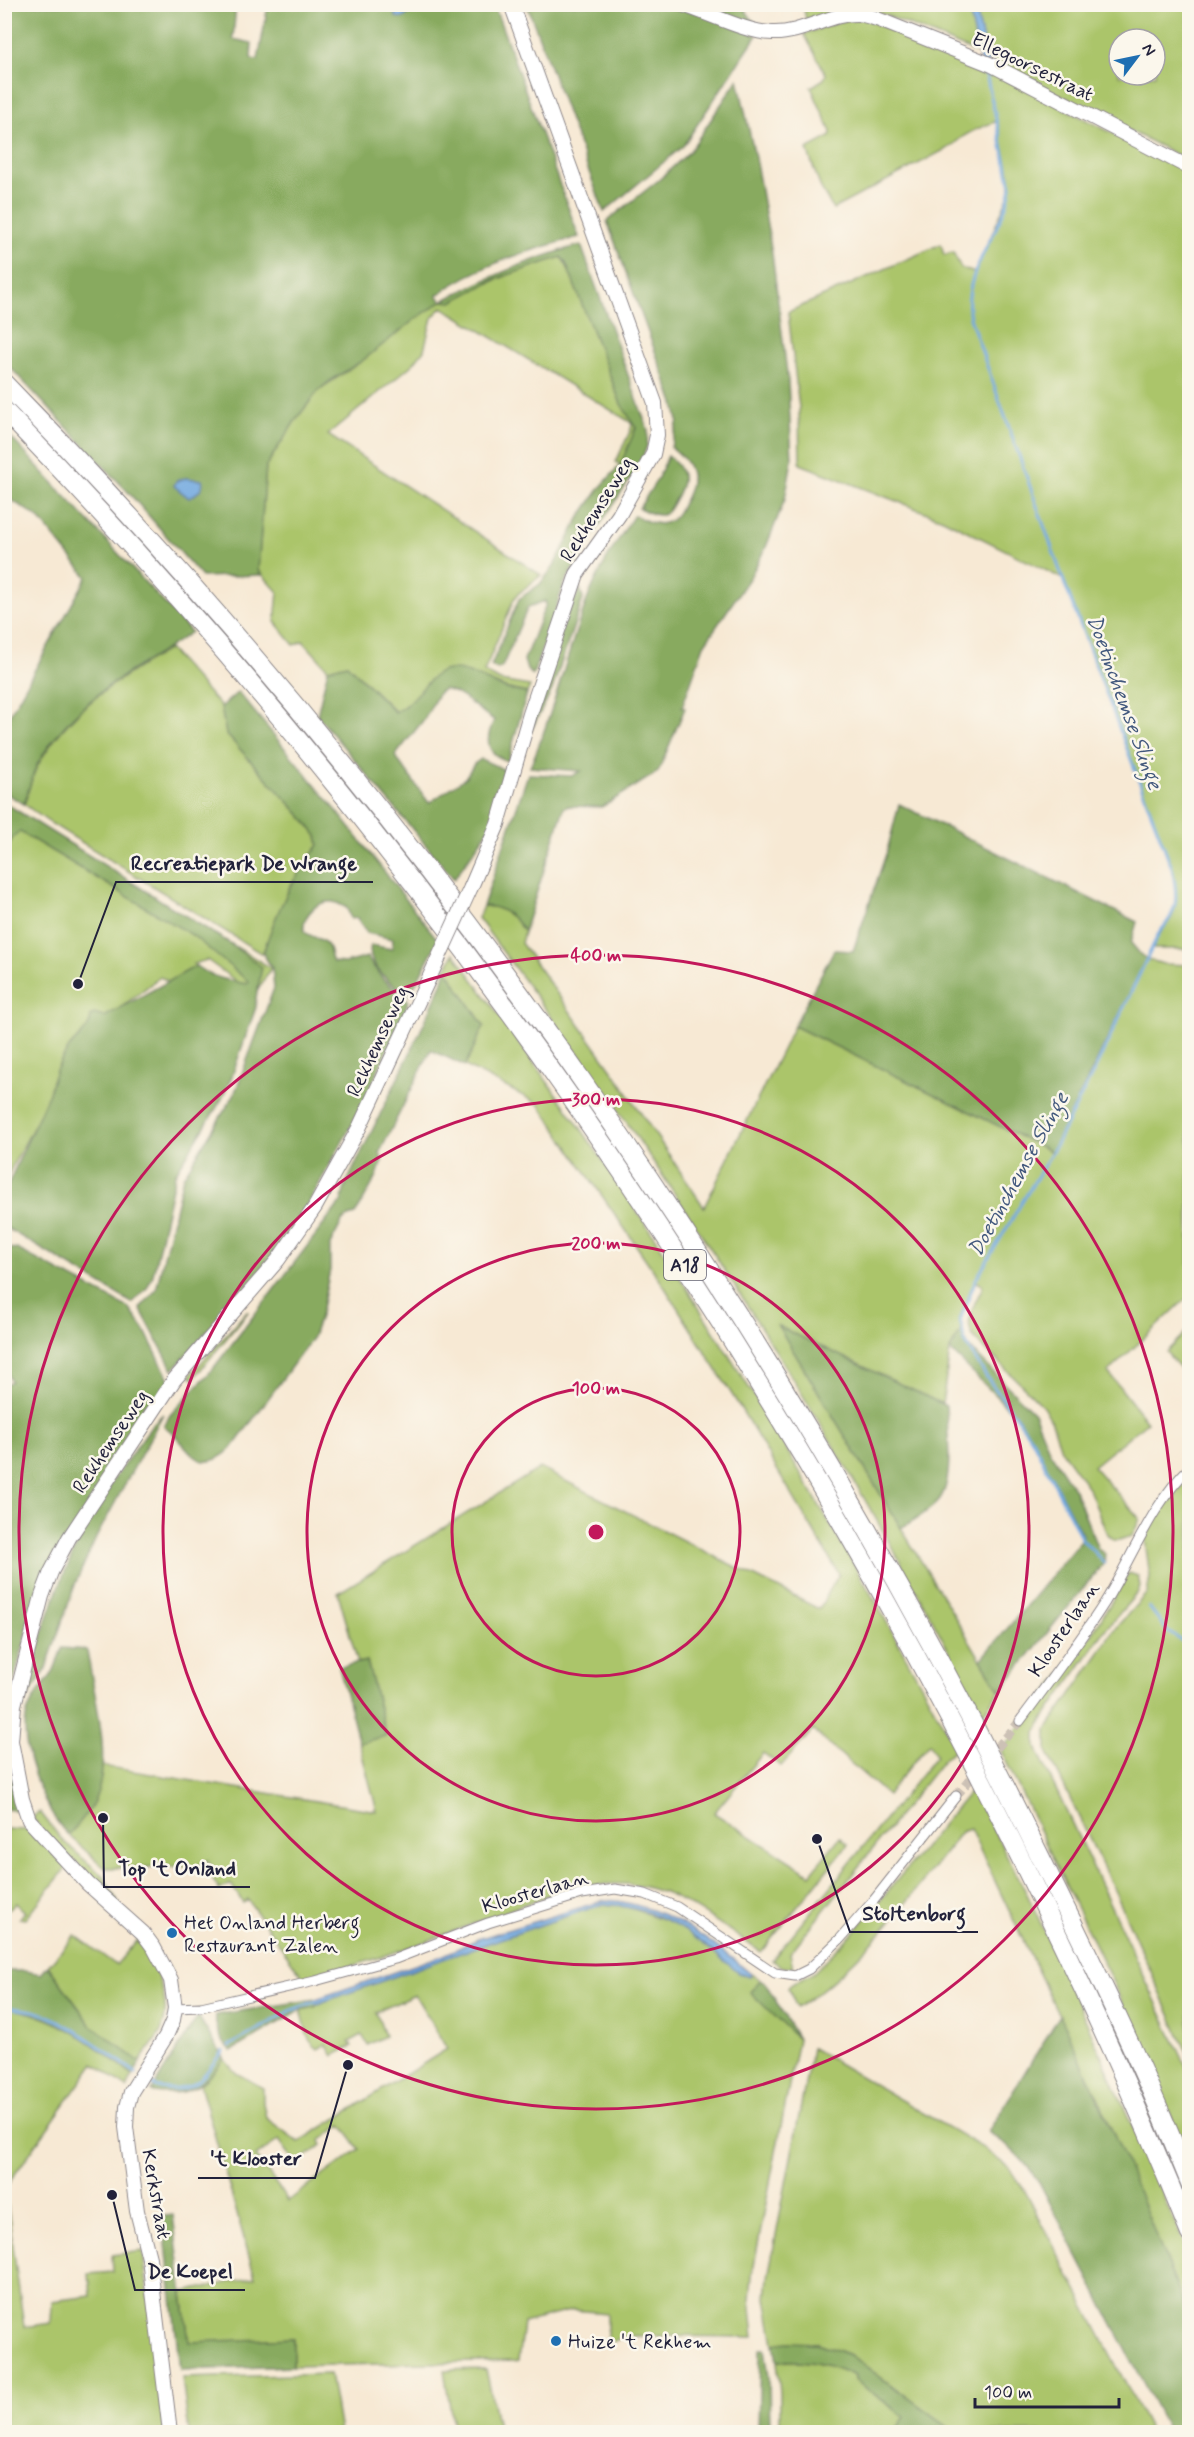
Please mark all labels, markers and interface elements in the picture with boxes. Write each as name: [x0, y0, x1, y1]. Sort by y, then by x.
street label: Ellegoorsestraat: [966, 26, 1098, 109]
north arrow: [1107, 27, 1167, 87]
text: N: [1137, 40, 1160, 60]
street label: Rekhemseweg: [554, 452, 640, 568]
water label: Doetinchemse Slinge: [1078, 611, 1169, 795]
callout: Recreatiepark De Wrange: [116, 843, 373, 882]
text: Recreatiepark De Wrange: [131, 850, 357, 880]
text: 400 m: [571, 944, 621, 968]
street label: Rekhemseweg: [341, 982, 416, 1101]
water label: Doetinchemse Slinge: [962, 1087, 1078, 1263]
text: 300 m: [572, 1088, 620, 1112]
text: 200 m: [571, 1232, 621, 1256]
road number: A18: [664, 1250, 706, 1280]
text: 100 m: [572, 1377, 620, 1401]
street label: Rekhemseweg: [67, 1385, 156, 1499]
centre of rings: [586, 1522, 606, 1542]
street label: Kloosterlaan: [1022, 1577, 1106, 1683]
callout: Top 't Onland: [104, 1848, 250, 1887]
text: Top 't Onland: [118, 1855, 236, 1883]
street label: Kloosterlaan: [479, 1864, 592, 1920]
callout: Stoltenborg: [850, 1893, 978, 1932]
text: Stoltenborg: [862, 1900, 966, 1930]
place label: Het Onland Herberg Restaurant Zalen: [184, 1910, 360, 1960]
marker: Het Onland Herberg Restaurant Zalen: [165, 1926, 179, 1940]
callout: 't Klooster: [198, 2139, 315, 2178]
text: 't Klooster: [210, 2145, 302, 2173]
street label: Kerkstraat: [134, 2147, 177, 2241]
callout: De Koepel: [135, 2251, 245, 2290]
text: De Koepel: [147, 2258, 233, 2286]
place label: Huize 't Rekhem: [568, 2329, 712, 2356]
marker: Huize 't Rekhem: [549, 2334, 563, 2348]
scale bar: [975, 2371, 1119, 2409]
text: 100 m: [984, 2381, 1032, 2405]

